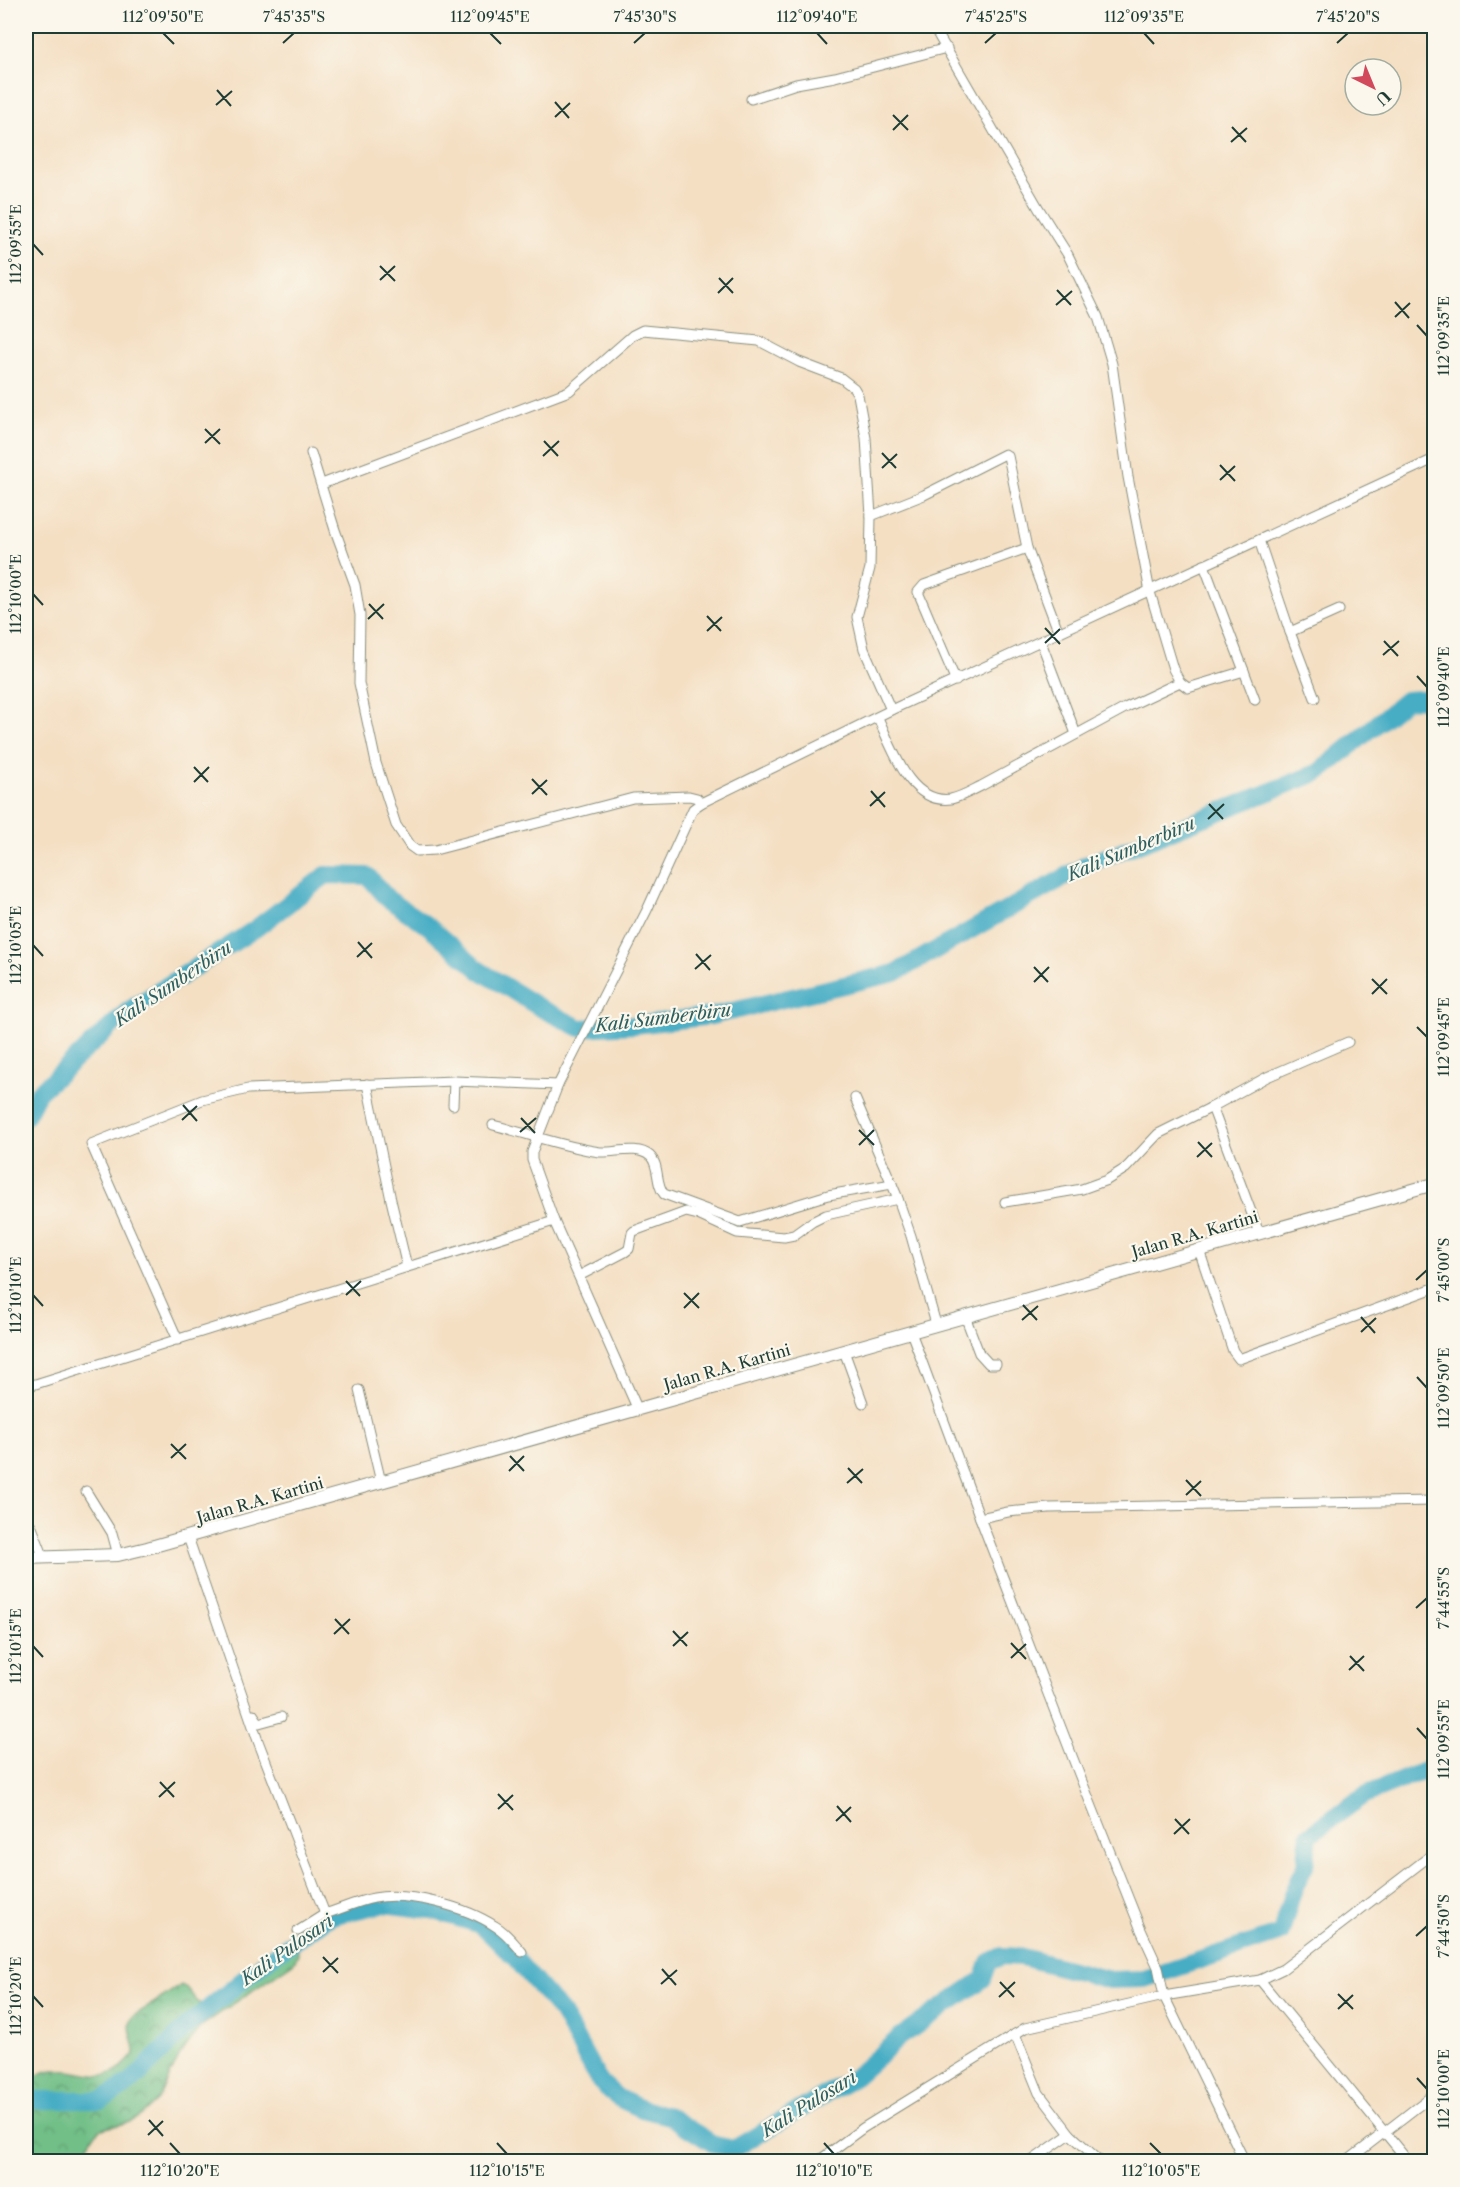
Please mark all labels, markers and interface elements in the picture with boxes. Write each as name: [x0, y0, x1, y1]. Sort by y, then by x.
text: 112°09'50"E: [122, 7, 204, 26]
text: 7°45'35"S: [263, 7, 325, 26]
text: 112°09'45"E: [450, 7, 530, 26]
text: 7°45'30"S: [613, 7, 677, 26]
text: 112°09'40"E: [776, 7, 858, 26]
text: 7°45'25"S: [965, 7, 1027, 26]
text: 112°09'35"E: [1104, 7, 1184, 26]
text: 7°45'20"S: [1316, 7, 1380, 26]
north arrow: [1343, 57, 1403, 117]
text: U: [1372, 86, 1395, 110]
text: 112°09'55"E: [6, 204, 25, 284]
text: 112°09'35"E: [1434, 296, 1453, 376]
text: 112°10'00"E: [6, 554, 25, 634]
text: 112°09'40"E: [1434, 646, 1453, 728]
water label: Kali Sumberbiru: [1062, 812, 1199, 887]
text: 112°10'05"E: [6, 906, 25, 984]
water label: Kali Sumberbiru: [109, 936, 236, 1032]
text: 112°09'45"E: [1434, 997, 1453, 1077]
water label: Kali Sumberbiru: [592, 999, 733, 1037]
street label: Jalan R.A. Kartini: [1127, 1206, 1261, 1262]
text: 7°45'00"S: [1434, 1238, 1453, 1302]
text: 112°10'10"E: [6, 1257, 25, 1333]
street label: Jalan R.A. Kartini: [659, 1339, 793, 1395]
text: 112°09'50"E: [1434, 1347, 1453, 1429]
street label: Jalan R.A. Kartini: [192, 1472, 326, 1528]
text: 7°44'55"S: [1434, 1567, 1453, 1629]
text: 112°10'15"E: [6, 1608, 25, 1684]
text: 112°09'55"E: [1434, 1699, 1453, 1779]
text: 7°44'50"S: [1434, 1894, 1453, 1958]
water label: Kali Pulosari: [235, 1909, 339, 1991]
text: 112°10'20"E: [6, 1956, 25, 2036]
text: 112°10'00"E: [1434, 2049, 1453, 2129]
water label: Kali Pulosari: [756, 2065, 862, 2143]
text: 112°10'20"E: [140, 2161, 220, 2180]
text: 112°10'15"E: [469, 2161, 545, 2180]
text: 112°10'10"E: [796, 2161, 872, 2180]
text: 112°10'05"E: [1122, 2161, 1200, 2180]

